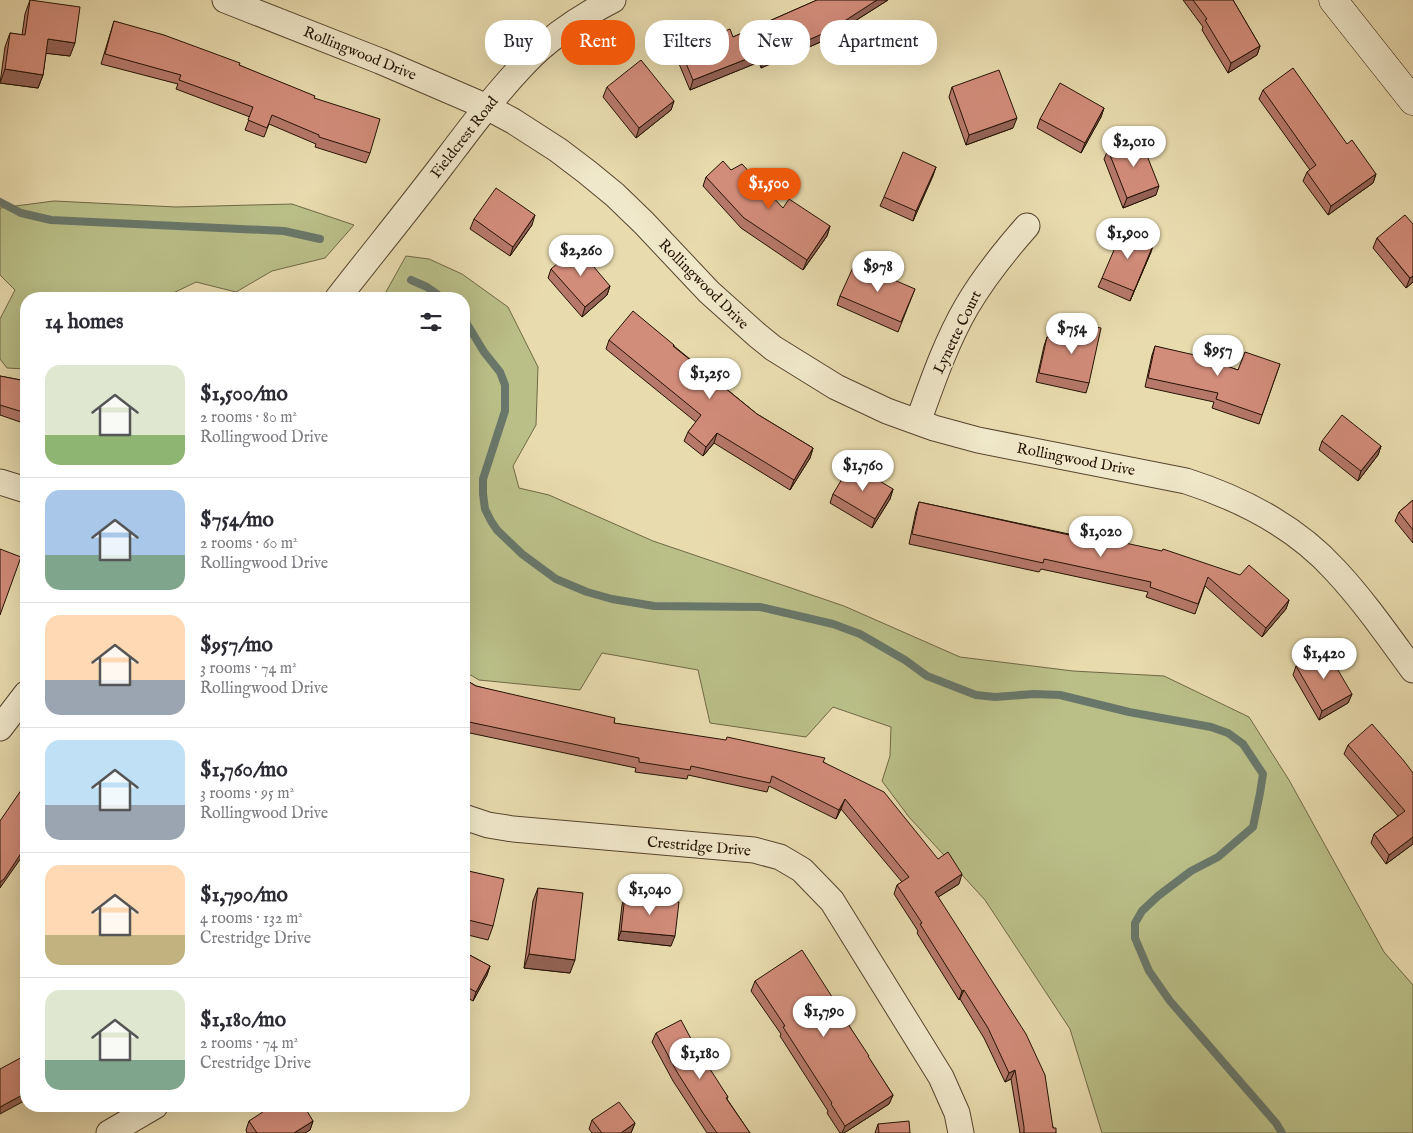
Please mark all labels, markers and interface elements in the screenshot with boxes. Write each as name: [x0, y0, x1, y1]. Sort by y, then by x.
chip: Buy: [485, 20, 551, 65]
chip: Rent: [561, 20, 635, 65]
chip: Filters: [645, 20, 729, 65]
chip: New: [739, 20, 810, 65]
chip: Apartment: [820, 20, 937, 65]
street label: Rollingwood Drive: [301, 22, 419, 85]
street label: Fieldcrest Road: [426, 92, 503, 182]
pin: $2,010: [1093, 126, 1175, 168]
text: $2,010: [1113, 132, 1155, 152]
pin: $1,500: [728, 168, 810, 210]
text: $1,500: [749, 174, 789, 194]
pin: $1,900: [1087, 218, 1169, 260]
text: $1,900: [1107, 224, 1149, 244]
pin: $2,260: [540, 234, 622, 277]
street label: Rollingwood Drive: [654, 235, 753, 334]
text: $2,260: [560, 241, 602, 261]
pin: $978: [848, 250, 908, 293]
text: $978: [863, 257, 893, 277]
street label: Lynette Court: [929, 287, 986, 377]
icon: filters: [417, 308, 445, 336]
text: 14 homes: [45, 309, 123, 336]
pin: $754: [1042, 312, 1102, 355]
text: $754: [1057, 319, 1087, 339]
pin: $957: [1188, 334, 1248, 377]
text: $957: [1203, 341, 1233, 361]
pin: $1,250: [669, 358, 751, 400]
text: $1,250: [690, 364, 730, 384]
text: $1,500/mo: [200, 381, 288, 408]
icon: home: [85, 385, 145, 445]
text: 2 rooms · 80 m²: [200, 408, 297, 428]
text: Rollingwood Drive: [200, 428, 328, 448]
street label: Rollingwood Drive: [1015, 439, 1137, 480]
pin: $1,760: [822, 450, 904, 492]
text: $1,760: [843, 456, 883, 476]
text: $754/mo: [200, 507, 274, 534]
icon: home: [85, 510, 145, 570]
pin: $1,020: [1060, 516, 1142, 558]
text: $1,020: [1080, 522, 1122, 542]
text: 2 rooms · 60 m²: [200, 534, 298, 554]
text: Rollingwood Drive: [200, 554, 328, 574]
text: $957/mo: [200, 632, 273, 659]
icon: home: [85, 635, 145, 695]
pin: $1,420: [1283, 638, 1365, 680]
text: $1,420: [1303, 644, 1345, 664]
text: 3 rooms · 74 m²: [200, 659, 297, 679]
text: Rollingwood Drive: [200, 679, 328, 699]
text: $1,760/mo: [200, 757, 288, 784]
icon: home: [85, 760, 145, 820]
text: 3 rooms · 95 m²: [200, 784, 294, 804]
text: Rollingwood Drive: [200, 804, 328, 824]
street label: Crestridge Drive: [646, 832, 752, 861]
pin: $1,040: [609, 874, 691, 916]
text: $1,040: [629, 880, 671, 900]
text: $1,790/mo: [200, 882, 288, 909]
icon: home: [85, 885, 145, 945]
text: 4 rooms · 132 m²: [200, 909, 303, 929]
text: Crestridge Drive: [200, 929, 311, 949]
pin: $1,790: [783, 996, 865, 1038]
text: $1,790: [804, 1002, 844, 1022]
text: $1,180/mo: [200, 1007, 286, 1034]
icon: home: [85, 1010, 145, 1070]
text: 2 rooms · 74 m²: [200, 1034, 298, 1054]
pin: $1,180: [659, 1038, 741, 1080]
text: $1,180: [680, 1044, 720, 1064]
text: Crestridge Drive: [200, 1054, 311, 1074]

